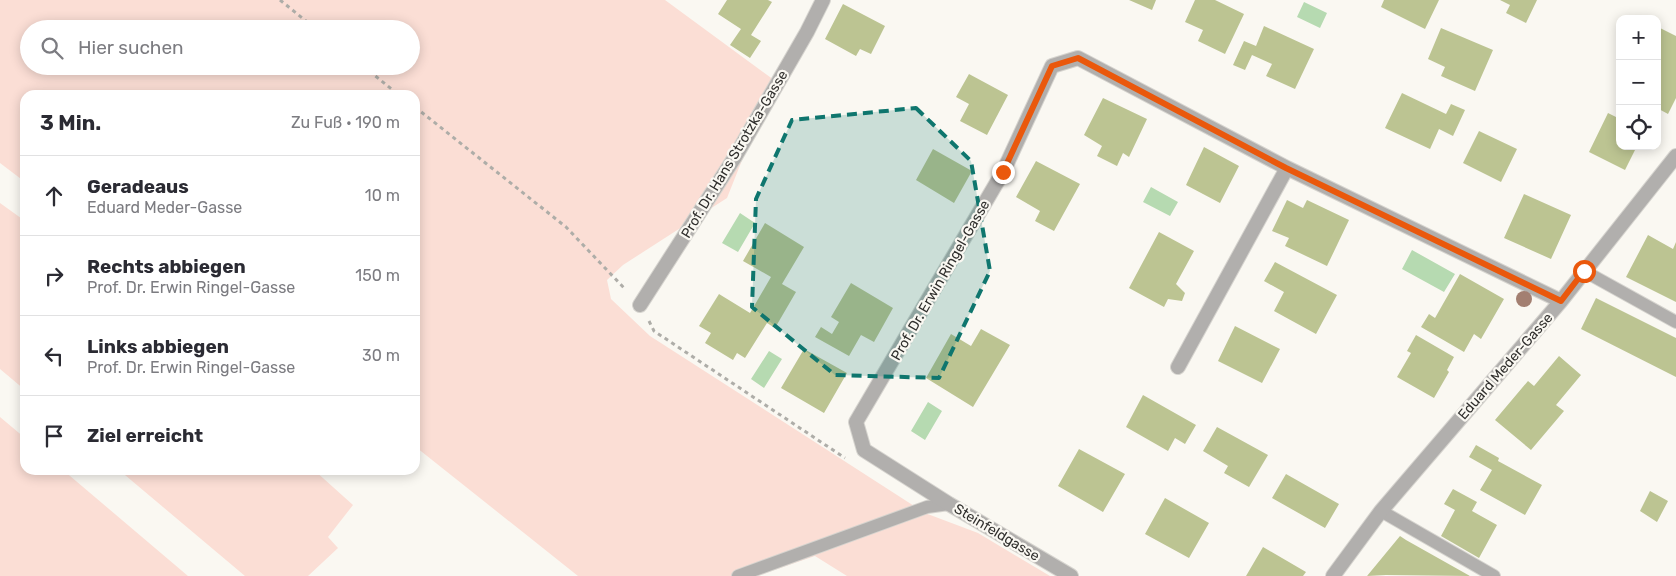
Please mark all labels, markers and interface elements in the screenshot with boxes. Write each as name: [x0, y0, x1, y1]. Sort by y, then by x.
map controls: [1616, 15, 1661, 150]
button: +: [1616, 15, 1661, 60]
search box: [20, 20, 420, 75]
icon: search: [38, 34, 66, 62]
text: Hier suchen: [78, 36, 184, 59]
button: −: [1616, 60, 1661, 105]
street label: Prof. Dr. Hans Strotzka-Gasse: [677, 67, 791, 241]
button: locate: [1616, 105, 1661, 150]
text: 3 Min.: [40, 110, 101, 135]
text: Zu Fuß · 190 m: [291, 113, 400, 132]
route end: [992, 161, 1015, 184]
text: Geradeaus: [87, 175, 189, 198]
icon: ahead: [40, 182, 68, 210]
text: 10 m: [365, 186, 400, 205]
street label: Prof. Dr. Erwin Ringel-Gasse: [888, 197, 993, 363]
text: Eduard Meder-Gasse: [87, 198, 242, 217]
text: Rechts abbiegen: [87, 255, 246, 278]
route start: [1573, 260, 1596, 283]
icon: right: [40, 262, 68, 290]
text: 150 m: [355, 266, 400, 285]
text: Prof. Dr. Erwin Ringel-Gasse: [87, 278, 295, 297]
street label: Eduard Meder-Gasse: [1454, 309, 1556, 423]
text: Links abbiegen: [87, 335, 229, 358]
icon: left: [40, 342, 68, 370]
text: 30 m: [362, 346, 400, 365]
text: Prof. Dr. Erwin Ringel-Gasse: [87, 358, 295, 377]
icon: arrive: [40, 422, 68, 450]
text: Ziel erreicht: [87, 424, 203, 447]
street label: Steinfeldgasse: [951, 500, 1043, 565]

